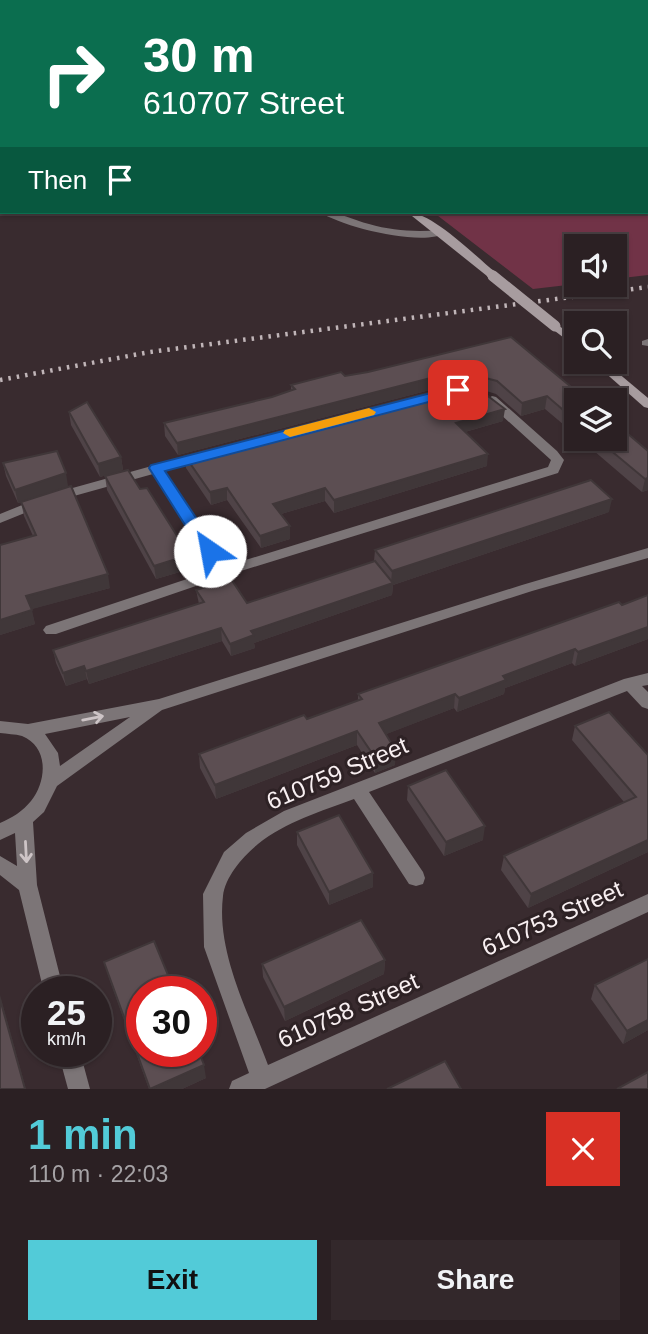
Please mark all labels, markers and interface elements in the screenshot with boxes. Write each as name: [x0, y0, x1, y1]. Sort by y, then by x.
icon: right: [28, 28, 119, 119]
text: 30 m: [143, 28, 255, 82]
text: 610707 Street: [143, 85, 344, 121]
icon: arrive: [101, 161, 139, 199]
text: Then: [28, 165, 87, 195]
map controls: [564, 234, 627, 451]
button: sound: [564, 234, 627, 297]
button: search: [564, 311, 627, 374]
pin: [428, 360, 488, 420]
icon: arrive: [439, 371, 477, 409]
button: layers: [564, 388, 627, 451]
position arrow: [173, 514, 247, 588]
one-way arrow: [81, 711, 104, 725]
street label: 610759 Street: [262, 731, 412, 815]
one-way arrow: [19, 840, 32, 863]
street label: 610753 Street: [478, 875, 627, 961]
street label: 610758 Street: [274, 967, 423, 1053]
speed limit sign: 30: [126, 976, 217, 1067]
text: 25: [47, 993, 86, 1032]
text: km/h: [47, 1029, 86, 1049]
text: 1 min: [28, 1111, 138, 1158]
button: close: [546, 1112, 620, 1186]
text: 110 m · 22:03: [28, 1161, 168, 1187]
button: Exit: [28, 1240, 317, 1320]
button: Share: [331, 1240, 620, 1320]

